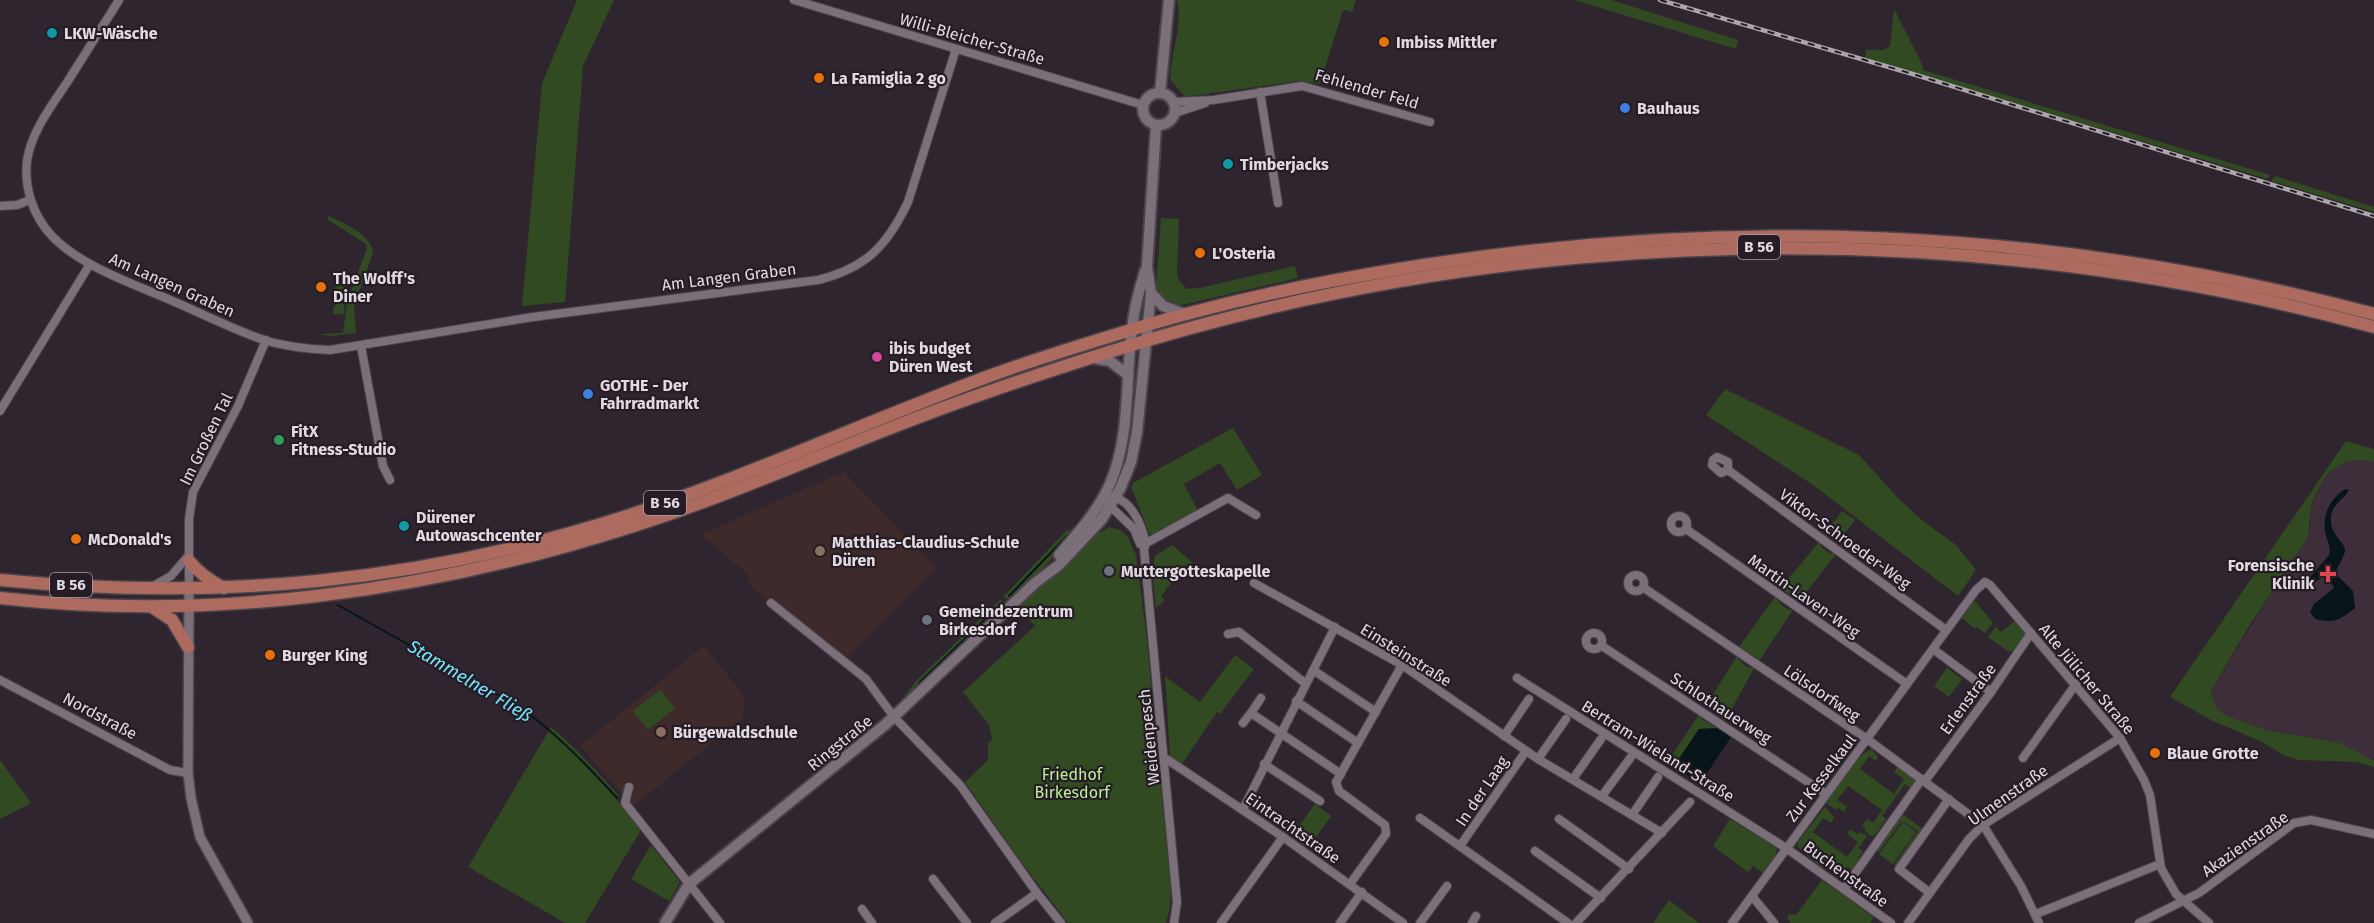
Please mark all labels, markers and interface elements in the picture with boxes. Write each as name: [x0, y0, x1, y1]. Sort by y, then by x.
street label: Willi-Bleicher-Straße: [897, 9, 1047, 69]
place label: LKW-Wäsche: [64, 24, 158, 43]
marker: LKW-Wäsche: [45, 26, 59, 40]
place label: Imbiss Mittler: [1396, 33, 1497, 52]
marker: Imbiss Mittler: [1377, 35, 1391, 49]
street label: Fehlender Feld: [1313, 65, 1421, 113]
place label: La Famiglia 2 go: [831, 69, 946, 88]
marker: La Famiglia 2 go: [812, 71, 826, 85]
place label: Bauhaus: [1637, 99, 1700, 118]
marker: Bauhaus: [1618, 101, 1632, 115]
place label: Timberjacks: [1240, 155, 1329, 174]
marker: Timberjacks: [1221, 157, 1235, 171]
road number: B 56: [1738, 235, 1780, 259]
place label: L'Osteria: [1212, 244, 1276, 263]
marker: L'Osteria: [1193, 246, 1207, 260]
street label: Am Langen Graben: [106, 249, 238, 321]
street label: Am Langen Graben: [661, 259, 797, 295]
place label: The Wolff's Diner: [333, 269, 415, 306]
marker: The Wolff's Diner: [314, 280, 328, 294]
place label: ibis budget Düren West: [889, 339, 973, 376]
marker: ibis budget Düren West: [870, 350, 884, 364]
place label: GOTHE - Der Fahrradmarkt: [600, 376, 700, 413]
marker: GOTHE - Der Fahrradmarkt: [581, 387, 595, 401]
street label: Im Großen Tal: [175, 389, 237, 488]
place label: FitX Fitness-Studio: [291, 422, 396, 459]
marker: FitX Fitness-Studio: [272, 433, 286, 447]
street label: Viktor-Schroeder-Weg: [1776, 485, 1915, 593]
road number: B 56: [644, 491, 686, 515]
place label: Dürener Autowaschcenter: [415, 508, 542, 545]
marker: Dürener Autowaschcenter: [397, 519, 411, 533]
place label: McDonald's: [88, 530, 172, 549]
marker: McDonald's: [69, 532, 83, 546]
place label: Matthias-Claudius-Schule Düren: [832, 533, 1019, 570]
marker: Matthias-Claudius-Schule Düren: [813, 544, 827, 558]
street label: Martin-Laven-Weg: [1744, 550, 1864, 642]
place label: Forensische Klinik: [2228, 556, 2314, 593]
place label: Muttergotteskapelle: [1121, 562, 1270, 581]
marker: Muttergotteskapelle: [1102, 564, 1116, 578]
marker: Forensische Klinik: [2319, 565, 2337, 583]
road number: B 56: [50, 573, 92, 597]
place label: Gemeindezentrum Birkesdorf: [939, 602, 1073, 639]
marker: Gemeindezentrum Birkesdorf: [920, 613, 934, 627]
street label: Einsteinstraße: [1357, 619, 1455, 691]
street label: Alte Jülicher Straße: [2035, 620, 2139, 738]
water label: Stammelner Fließ: [403, 635, 536, 727]
place label: Burger King: [282, 646, 368, 665]
marker: Burger King: [263, 648, 277, 662]
street label: Erlenstraße: [1936, 660, 2000, 738]
street label: Lölsdorfweg: [1780, 661, 1864, 726]
street label: Schlothauerweg: [1667, 668, 1775, 748]
street label: Weidenpesch: [1134, 688, 1164, 786]
street label: Nordstraße: [60, 689, 140, 743]
street label: Bertram-Wieland-Straße: [1578, 696, 1738, 806]
street label: Ringstraße: [804, 711, 876, 775]
place label: Bürgewaldschule: [673, 723, 798, 742]
marker: Bürgewaldschule: [654, 725, 668, 739]
street label: Zur Kesselkaul: [1782, 730, 1860, 825]
place label: Blaue Grotte: [2167, 744, 2259, 763]
marker: Blaue Grotte: [2148, 746, 2162, 760]
street label: In der Laag: [1452, 752, 1513, 830]
street label: Ulmenstraße: [1965, 761, 2051, 829]
park label: Friedhof Birkesdorf: [1034, 765, 1111, 802]
street label: Eintrachtstraße: [1242, 788, 1344, 868]
street label: Akazienstraße: [2198, 807, 2292, 881]
street label: Buchenstraße: [1800, 837, 1892, 911]

